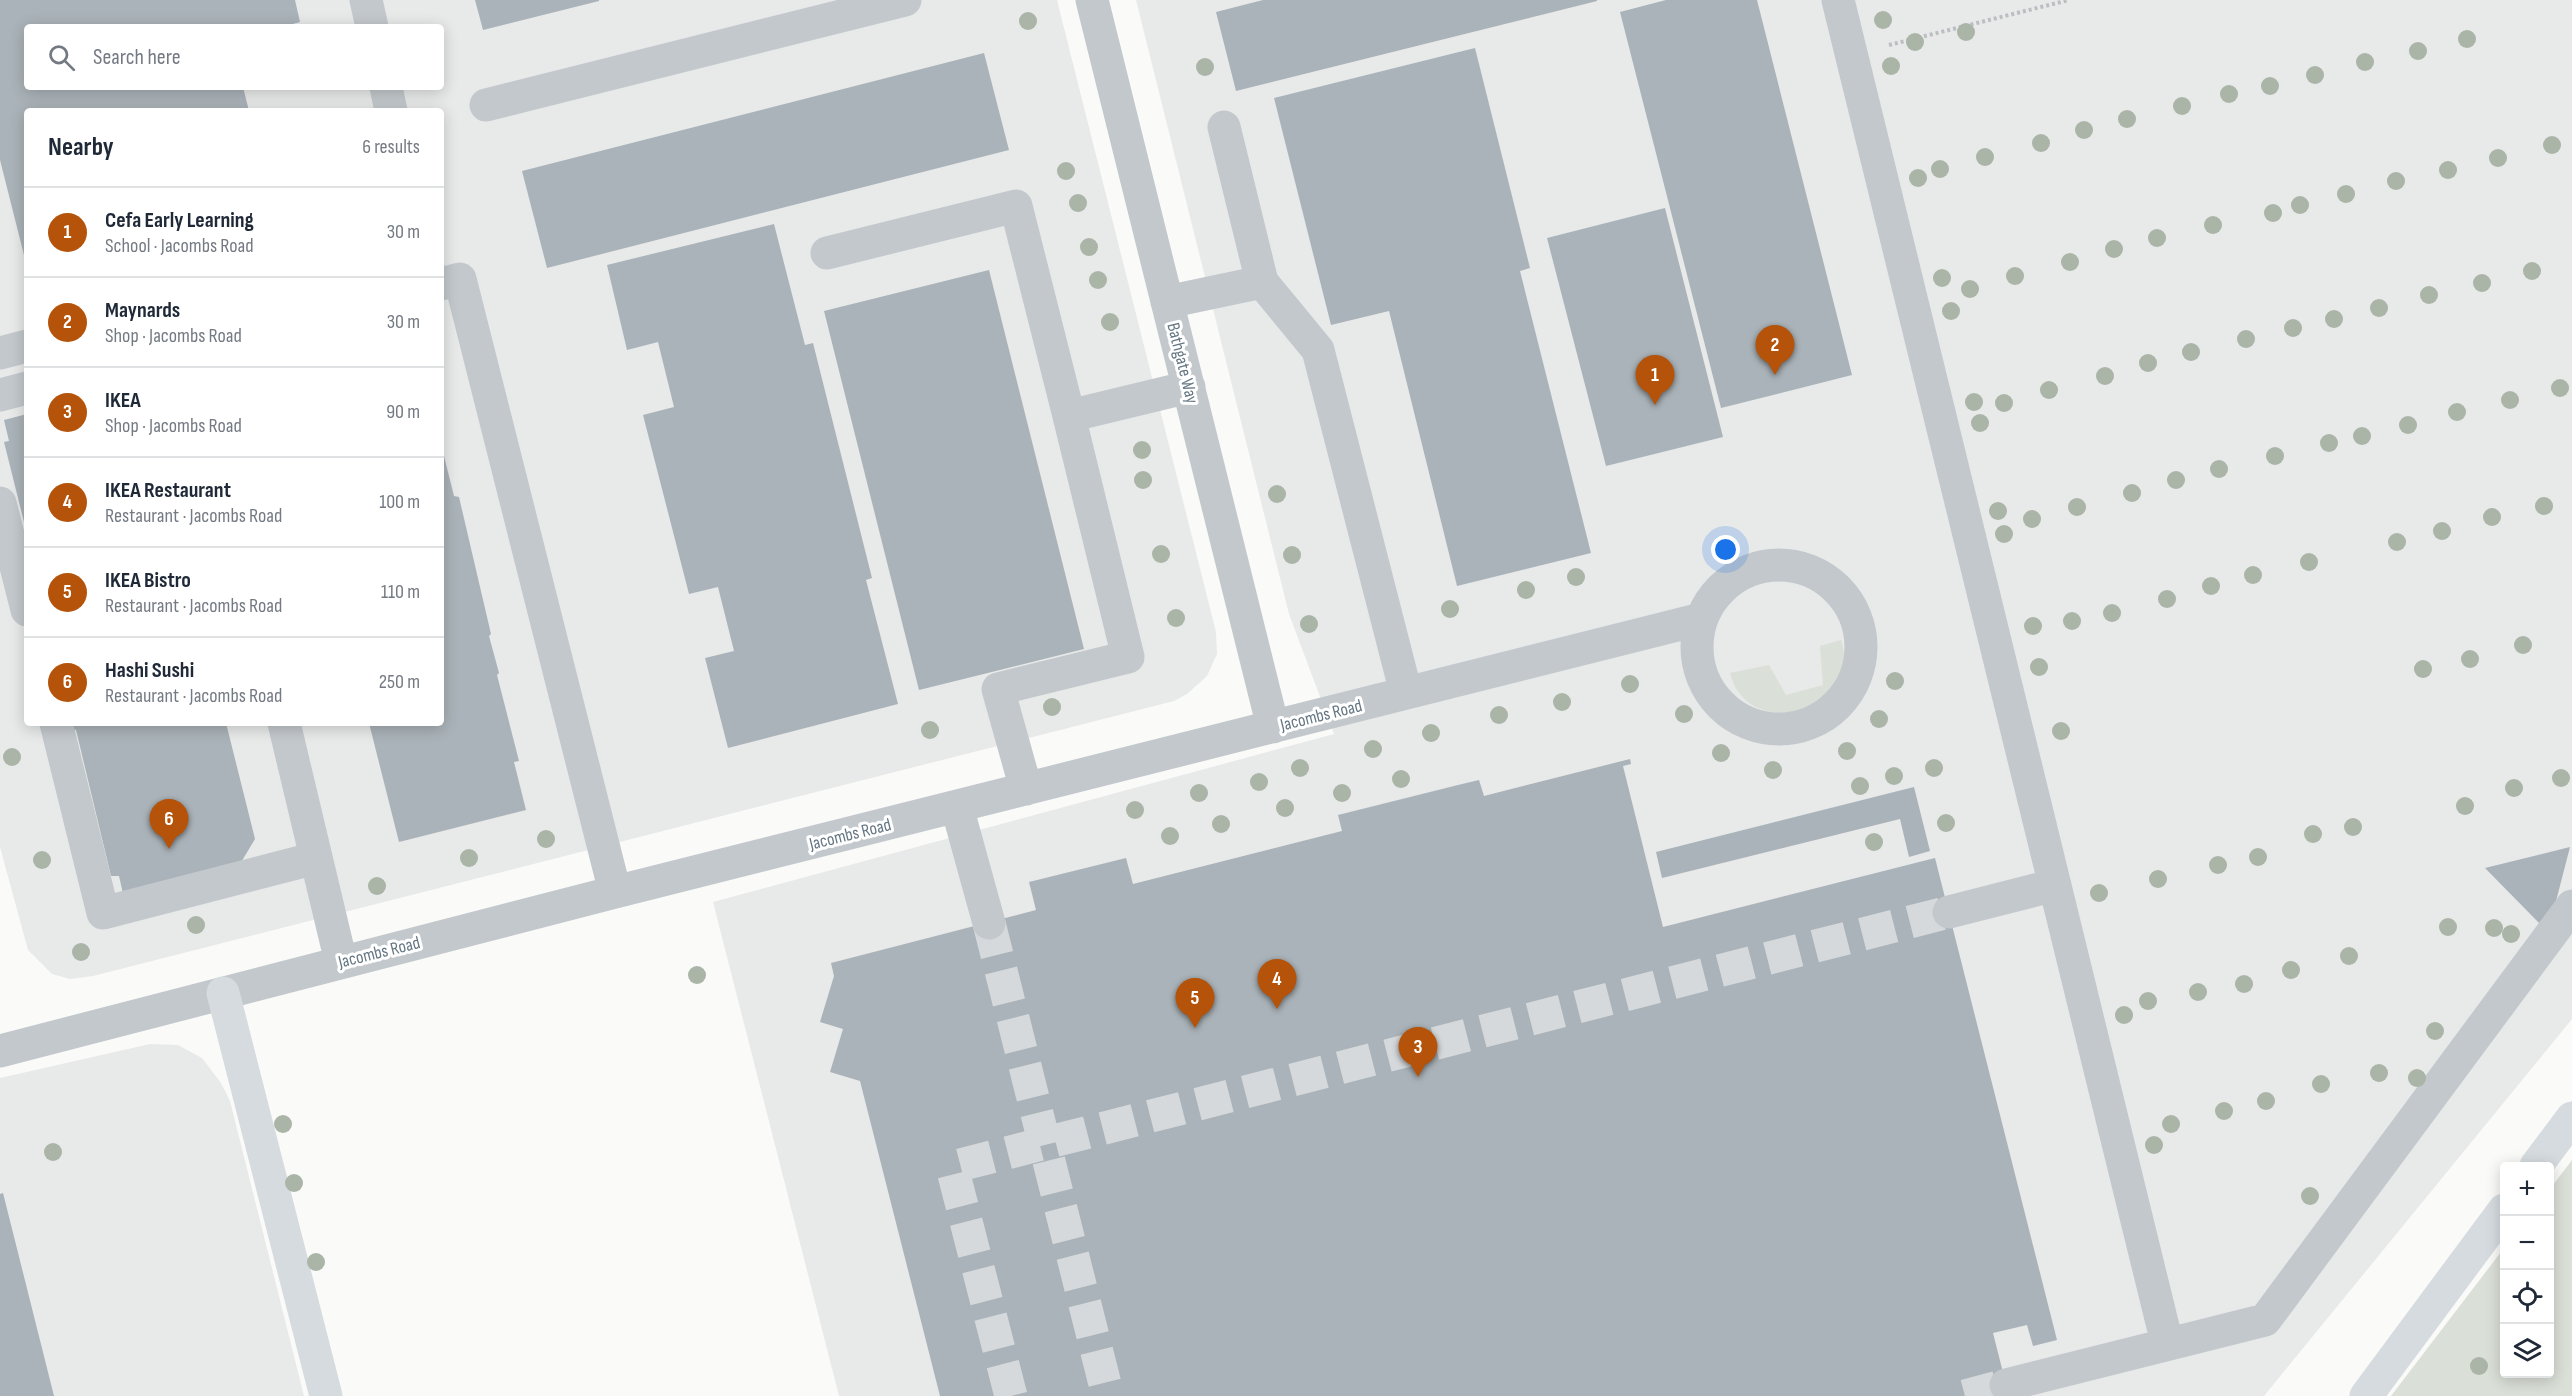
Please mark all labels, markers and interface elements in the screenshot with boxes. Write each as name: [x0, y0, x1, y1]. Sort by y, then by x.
search box: [24, 24, 444, 90]
icon: search: [45, 41, 78, 74]
text: Search here: [93, 44, 180, 71]
text: Nearby: [48, 132, 114, 163]
text: 6 results: [362, 135, 420, 159]
text: Cefa Early Learning: [105, 207, 254, 234]
text: 1: [64, 220, 71, 244]
text: 30 m: [387, 220, 420, 244]
text: School · Jacombs Road: [105, 234, 254, 258]
text: Maynards: [105, 297, 180, 324]
text: 2: [63, 310, 72, 334]
text: 30 m: [387, 310, 420, 334]
street label: Bathgate Way: [1162, 321, 1203, 406]
text: Shop · Jacombs Road: [105, 324, 242, 348]
pin: 2: [1756, 326, 1794, 375]
pin: 1: [1636, 356, 1674, 405]
text: IKEA: [105, 387, 141, 414]
text: 3: [63, 400, 72, 424]
text: 90 m: [386, 400, 420, 424]
text: Shop · Jacombs Road: [105, 414, 242, 438]
text: IKEA Restaurant: [105, 477, 231, 504]
text: 4: [63, 490, 72, 514]
text: 100 m: [379, 490, 420, 514]
text: Restaurant · Jacombs Road: [105, 504, 282, 528]
your location: [1711, 535, 1740, 564]
text: IKEA Bistro: [105, 567, 191, 594]
text: 5: [63, 580, 72, 604]
text: 110 m: [381, 580, 420, 604]
text: Restaurant · Jacombs Road: [105, 594, 282, 618]
text: Hashi Sushi: [105, 657, 194, 684]
text: 6: [63, 670, 72, 694]
text: 250 m: [379, 670, 420, 694]
text: Restaurant · Jacombs Road: [105, 684, 282, 708]
street label: Jacombs Road: [1277, 695, 1364, 736]
pin: 6: [150, 800, 188, 849]
street label: Jacombs Road: [806, 814, 893, 855]
street label: Jacombs Road: [335, 932, 422, 973]
pin: 4: [1258, 960, 1296, 1009]
pin: 5: [1176, 978, 1214, 1028]
pin: 3: [1398, 1028, 1438, 1077]
map controls: [2500, 1162, 2554, 1378]
button: +: [2500, 1162, 2554, 1216]
button: −: [2500, 1216, 2554, 1270]
button: locate: [2500, 1270, 2554, 1324]
button: layers: [2500, 1324, 2554, 1378]

